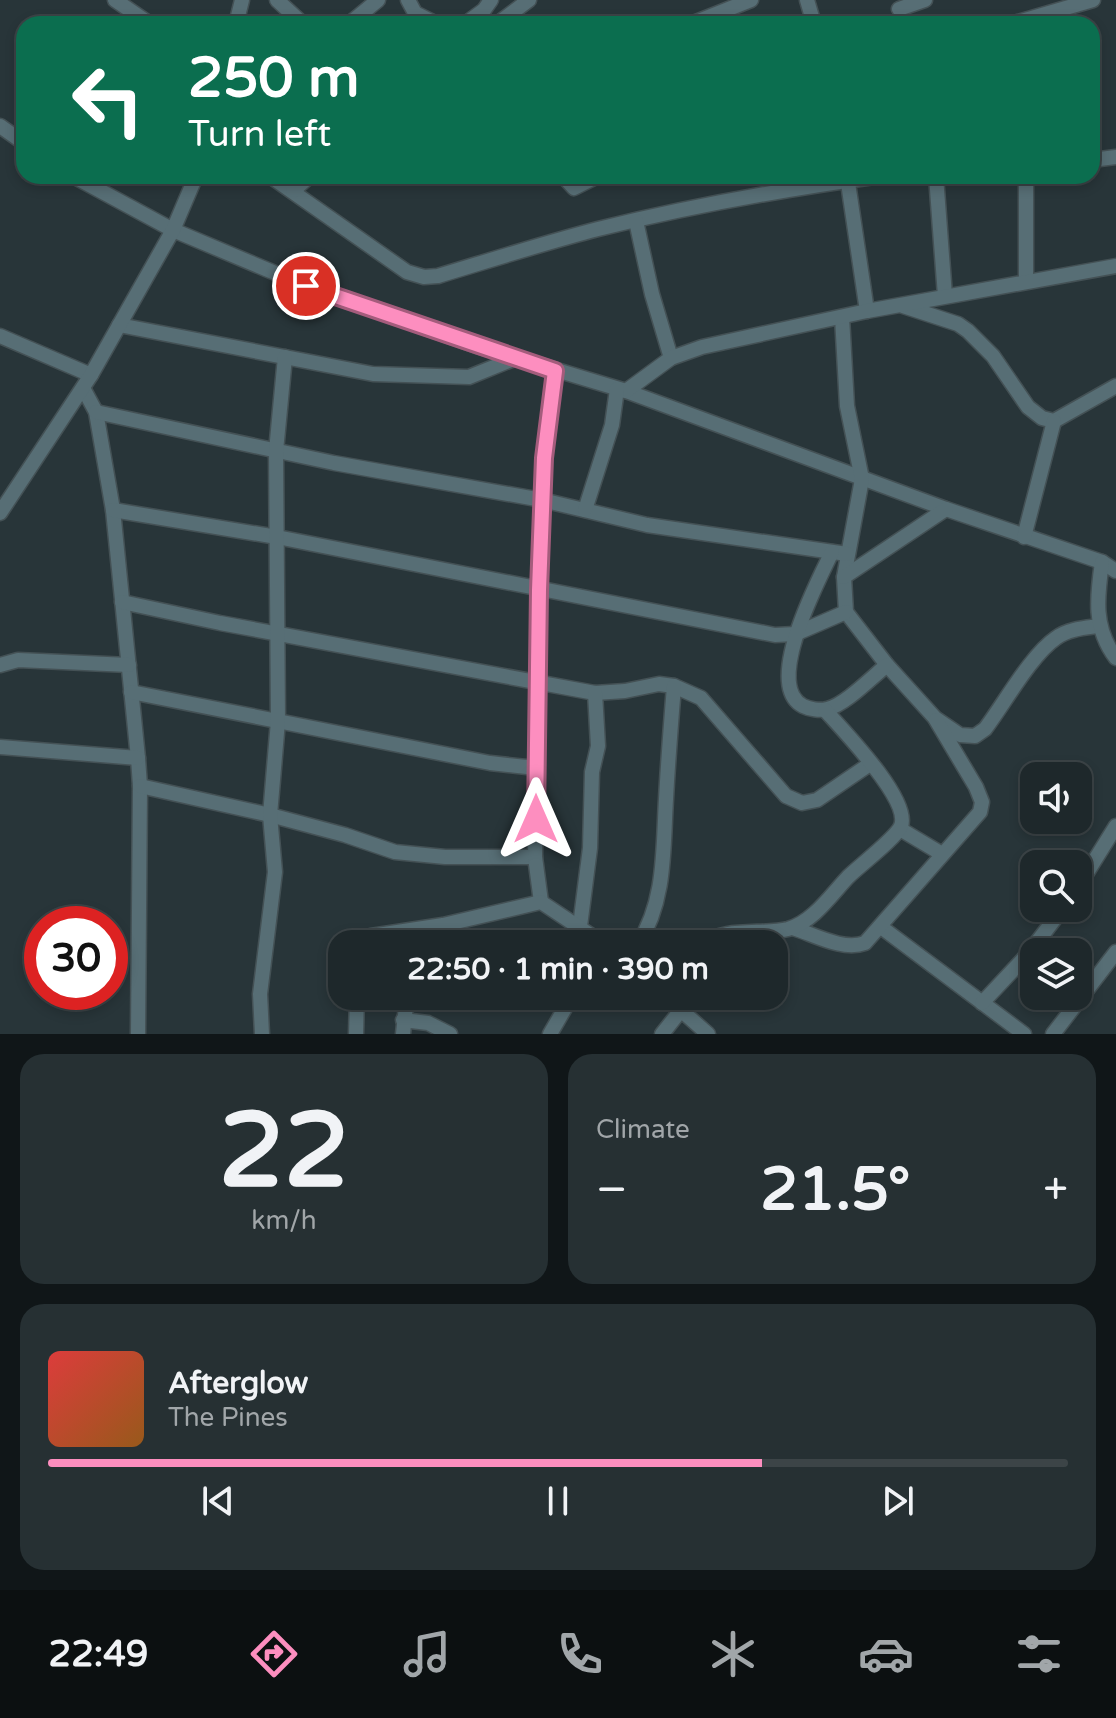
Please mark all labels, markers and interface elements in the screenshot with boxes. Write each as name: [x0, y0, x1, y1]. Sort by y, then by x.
text: 250 m: [188, 45, 359, 112]
icon: left: [56, 48, 160, 152]
text: Turn left: [188, 113, 331, 156]
pin: [272, 252, 340, 320]
icon: arrive: [284, 264, 328, 308]
map controls: [1020, 762, 1092, 1010]
button: sound: [1020, 762, 1092, 834]
position arrow: [494, 777, 578, 861]
button: search: [1020, 850, 1092, 922]
speed limit sign: 30: [24, 906, 128, 1010]
button: layers: [1020, 938, 1092, 1010]
text: 22:50 · 1 min · 390 m: [407, 951, 709, 988]
text: 22: [219, 1090, 349, 1215]
text: Climate: [596, 1114, 690, 1145]
text: 21.5°: [760, 1154, 910, 1226]
text: −: [596, 1164, 627, 1217]
text: +: [1043, 1164, 1068, 1217]
text: km/h: [251, 1205, 317, 1236]
text: Afterglow: [168, 1365, 308, 1402]
text: The Pines: [168, 1402, 288, 1433]
icon: previous: [196, 1479, 240, 1523]
icon: pause: [536, 1479, 580, 1523]
icon: next: [876, 1479, 920, 1523]
icon: directions: [246, 1626, 302, 1682]
icon: music: [399, 1626, 455, 1682]
icon: phone: [552, 1626, 608, 1682]
icon: climate: [705, 1626, 761, 1682]
icon: car: [858, 1626, 914, 1682]
icon: filters: [1011, 1626, 1067, 1682]
text: 22:49: [49, 1633, 148, 1676]

